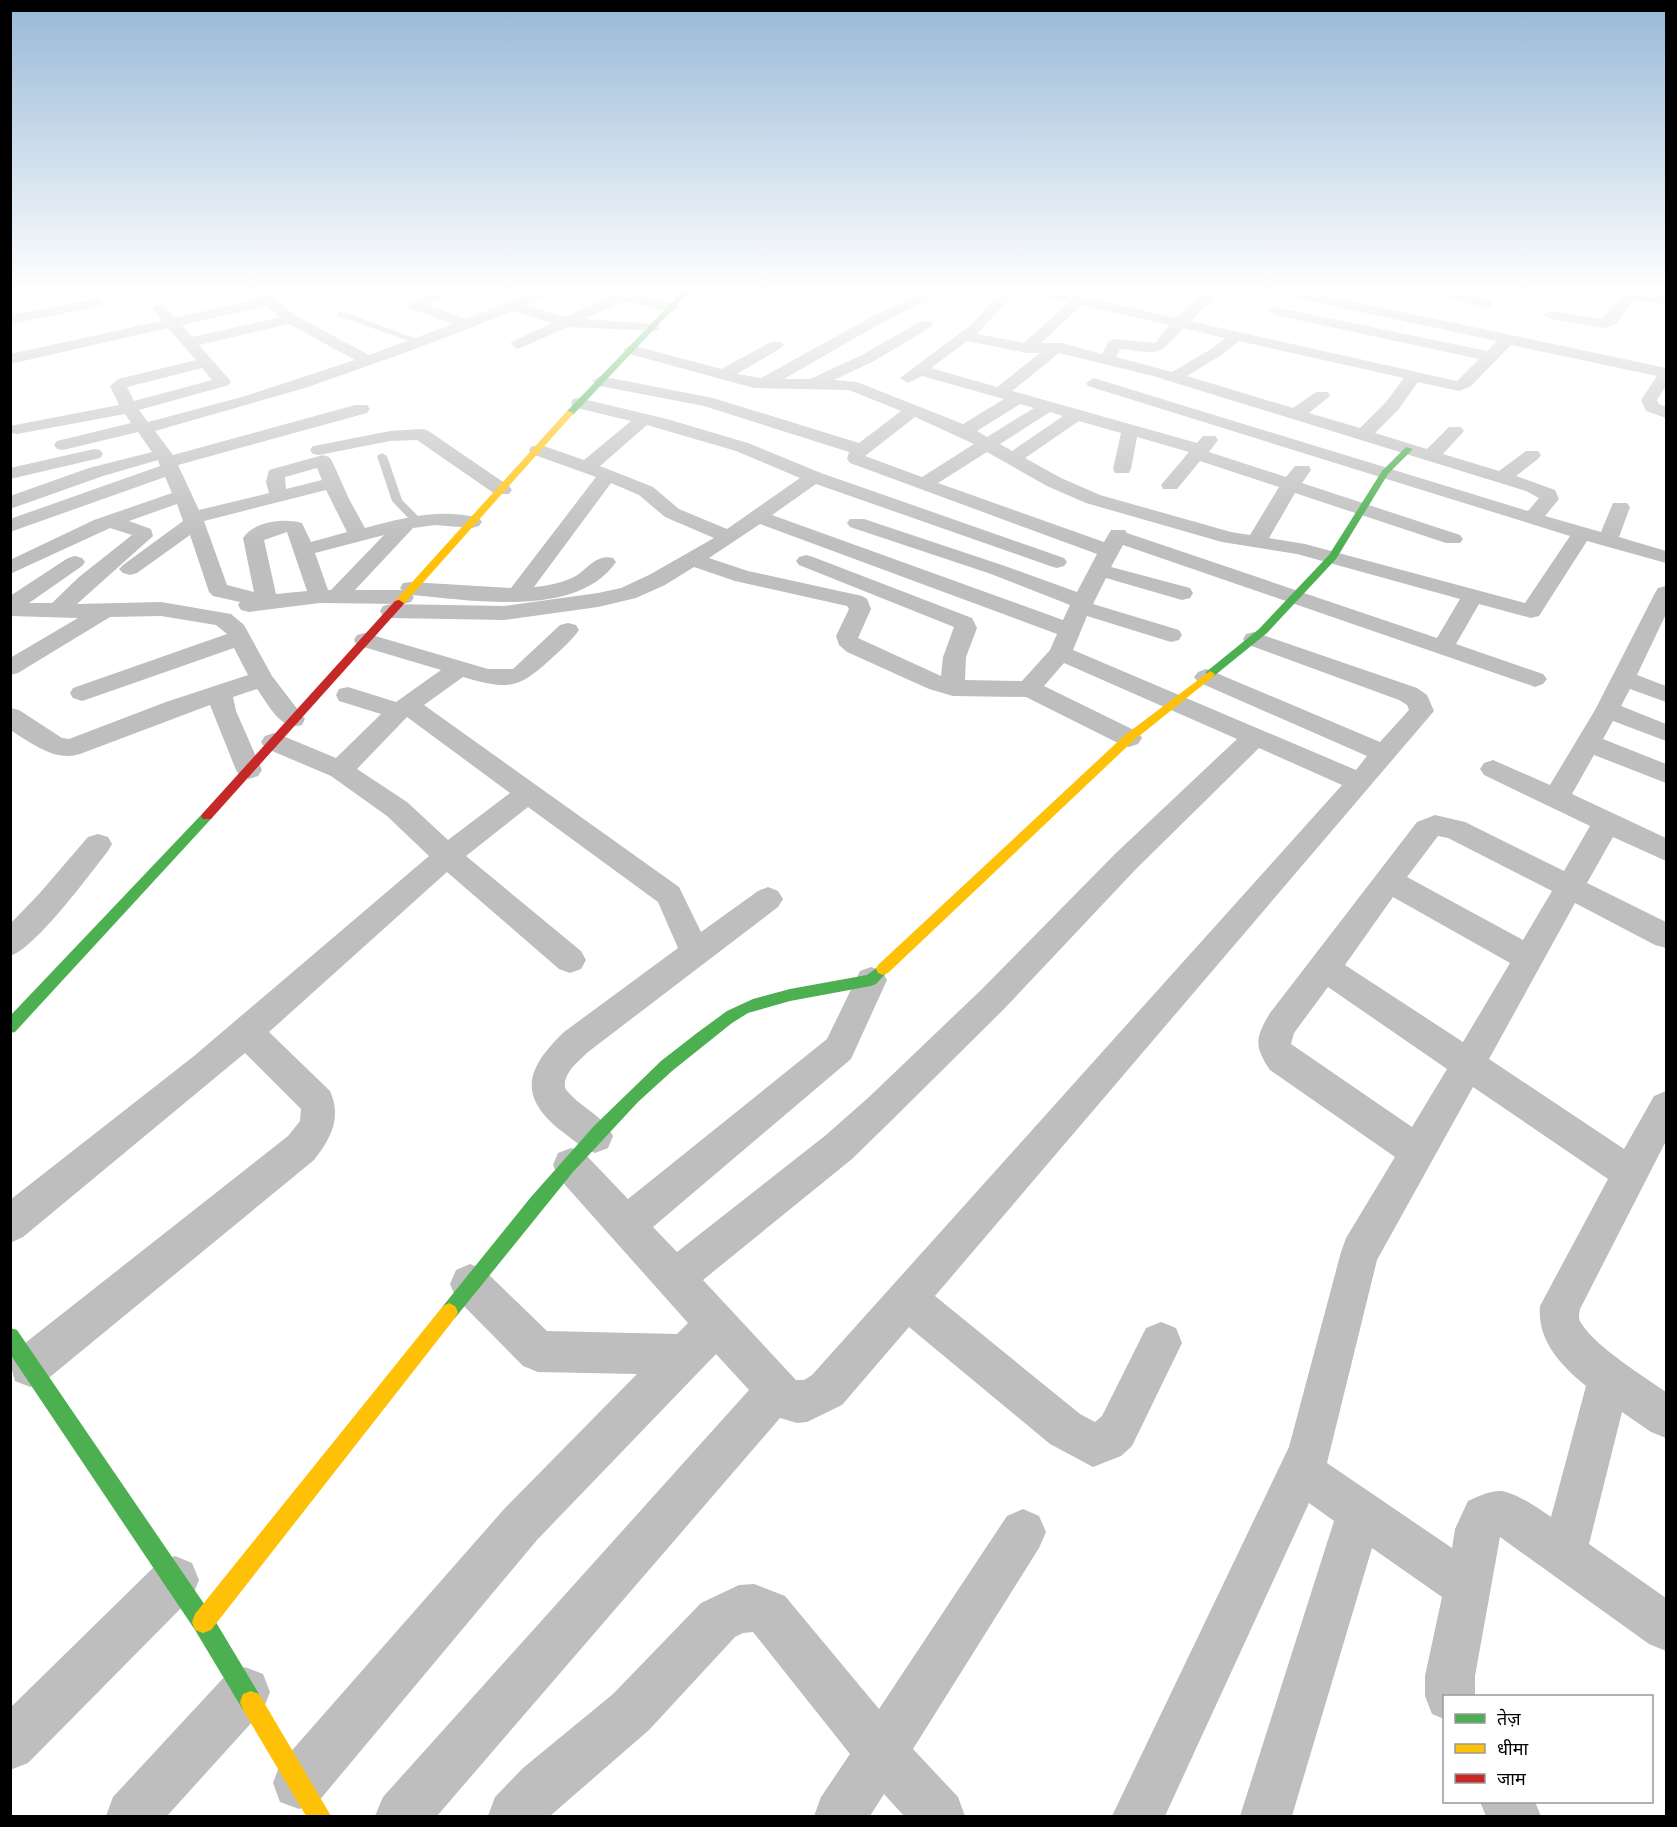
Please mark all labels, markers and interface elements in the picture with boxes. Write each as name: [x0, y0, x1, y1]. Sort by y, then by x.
legend: [1443, 1695, 1653, 1803]
text: तेज़: [1497, 1708, 1521, 1730]
text: धीमा: [1497, 1738, 1528, 1760]
text: जाम: [1497, 1768, 1527, 1790]

